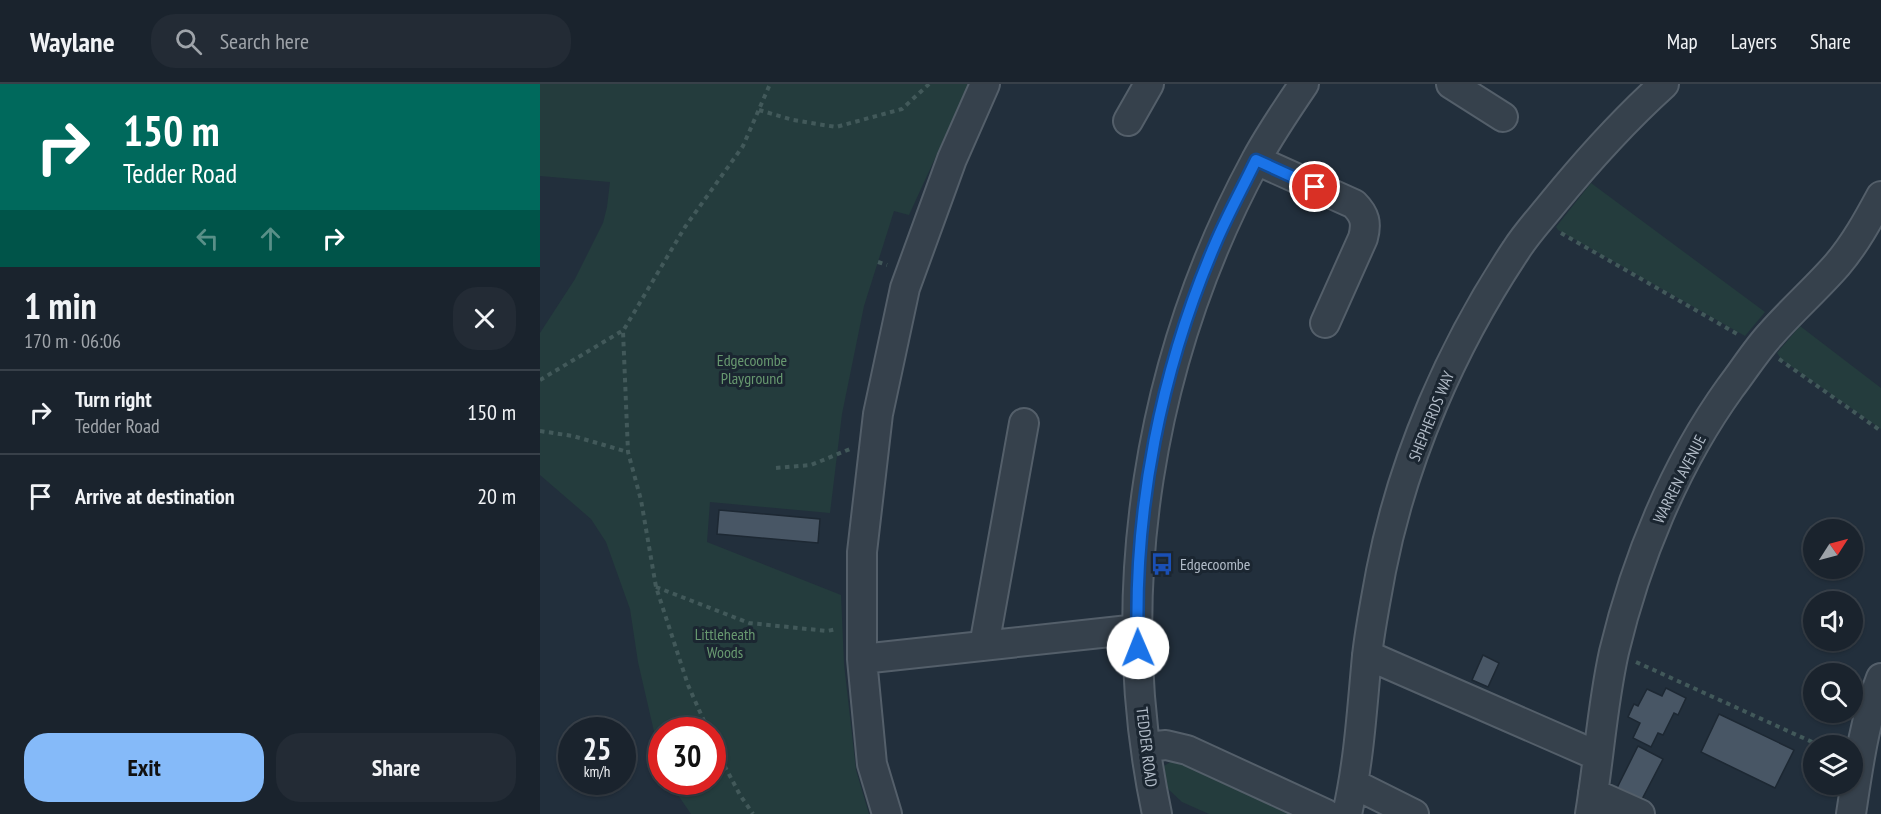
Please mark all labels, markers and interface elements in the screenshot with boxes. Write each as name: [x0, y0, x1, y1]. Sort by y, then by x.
search box: [151, 14, 571, 68]
text: Waylane: [30, 23, 115, 60]
icon: search: [172, 25, 205, 58]
text: Search here: [220, 27, 309, 55]
text: Map: [1667, 28, 1698, 55]
text: Layers: [1731, 28, 1777, 55]
text: Share: [1810, 28, 1851, 55]
text: 150 m: [123, 103, 220, 158]
icon: right: [24, 108, 102, 186]
text: Tedder Road: [123, 156, 237, 190]
pin: [1289, 161, 1340, 212]
icon: arrive: [1298, 170, 1331, 203]
icon: left: [191, 222, 224, 255]
icon: ahead: [254, 222, 287, 255]
icon: right: [317, 222, 350, 255]
text: 1 min: [24, 282, 97, 329]
button: close: [453, 287, 516, 350]
text: 170 m · 06:06: [24, 328, 121, 354]
park label: Edgecoombe Playground: [717, 350, 787, 388]
street label: SHEPHERDS WAY: [1404, 367, 1458, 464]
text: Turn right: [75, 385, 152, 413]
icon: right: [24, 396, 57, 429]
text: 150 m: [467, 398, 516, 426]
text: Tedder Road: [75, 413, 160, 439]
street label: WARREN AVENUE: [1648, 431, 1710, 527]
icon: arrive: [24, 480, 57, 513]
text: Arrive at destination: [75, 482, 235, 510]
text: 20 m: [477, 482, 516, 510]
north arrow: [1803, 519, 1863, 579]
map controls: [1803, 519, 1863, 795]
bus stop icon: Edgecoombe: [1149, 551, 1175, 577]
place label: Edgecoombe: [1180, 554, 1250, 574]
button: sound: [1803, 591, 1863, 651]
position arrow: [1106, 616, 1170, 680]
park label: Littleheath Woods: [695, 624, 755, 662]
button: search: [1803, 663, 1863, 723]
street label: TEDDER ROAD: [1132, 706, 1162, 788]
speed limit sign: 30: [648, 717, 726, 795]
text: 25: [583, 729, 611, 768]
button: Exit: [24, 733, 264, 802]
button: Share: [276, 733, 516, 802]
button: layers: [1803, 735, 1863, 795]
text: km/h: [584, 762, 610, 781]

